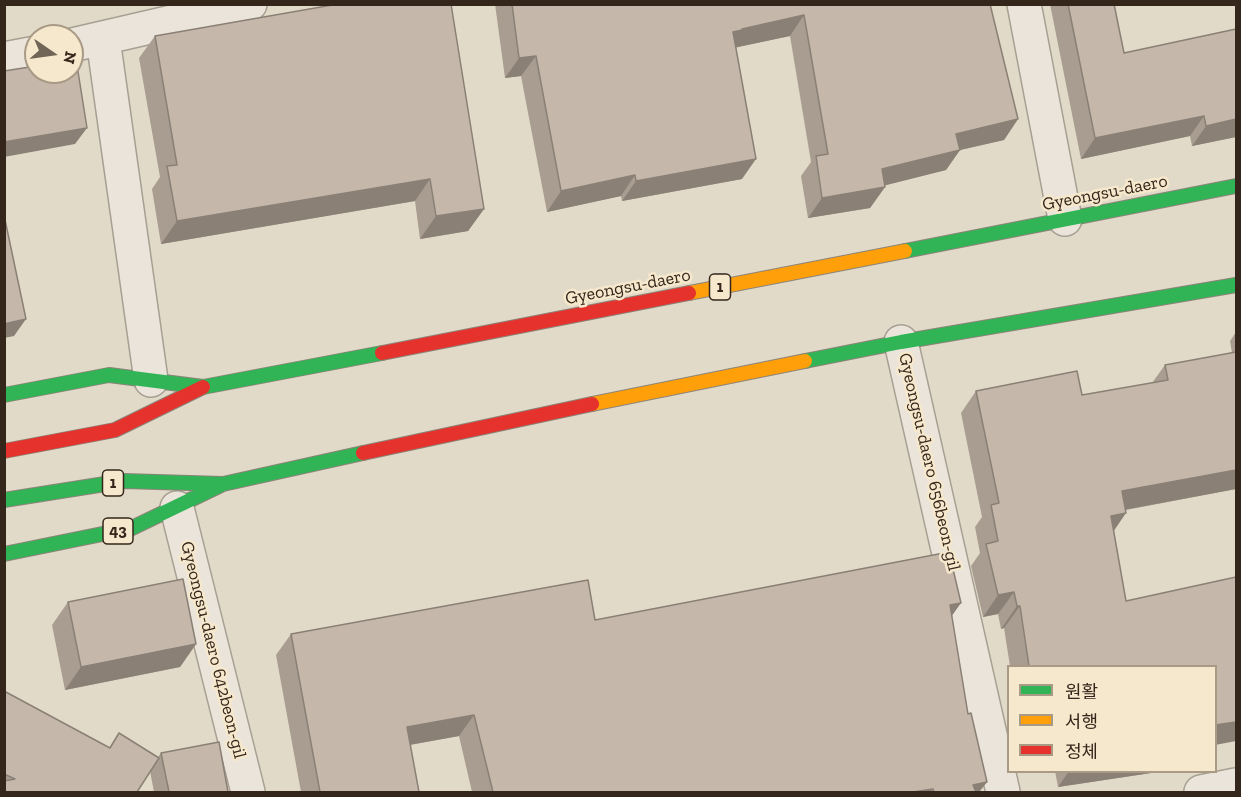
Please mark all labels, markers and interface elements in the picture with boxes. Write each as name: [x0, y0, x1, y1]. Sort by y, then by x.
north arrow: [24, 24, 84, 84]
text: N: [59, 50, 81, 66]
street label: Gyeongsu-daero: [1041, 170, 1169, 216]
street label: Gyeongsu-daero: [564, 264, 692, 310]
road number: 1: [710, 274, 730, 300]
street label: Gyeongsu-daero 656beon-gil: [893, 351, 965, 573]
road number: 1: [102, 470, 124, 496]
road number: 43: [103, 518, 133, 544]
street label: Gyeongsu-daero 642beon-gil: [176, 539, 250, 761]
legend: [1007, 665, 1217, 773]
text: 원활: [1065, 681, 1098, 703]
text: 서행: [1065, 711, 1098, 733]
text: 정체: [1065, 741, 1098, 763]

